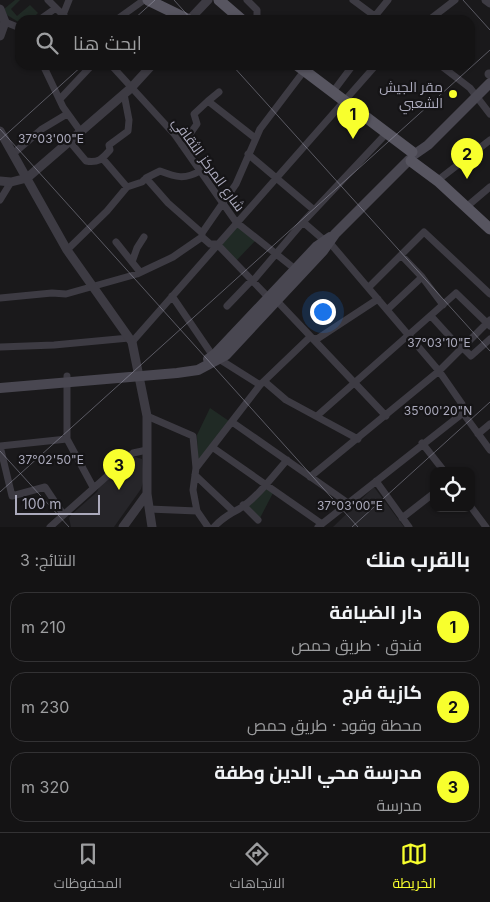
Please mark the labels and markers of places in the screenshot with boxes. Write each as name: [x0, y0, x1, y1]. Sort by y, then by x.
place label: مقر الجيش الشعبي: [379, 78, 443, 115]
marker: مقر الجيش الشعبي: [447, 88, 459, 100]
pin: 1: [337, 98, 369, 139]
pin: 2: [451, 138, 483, 179]
pin: 3: [103, 449, 135, 490]

